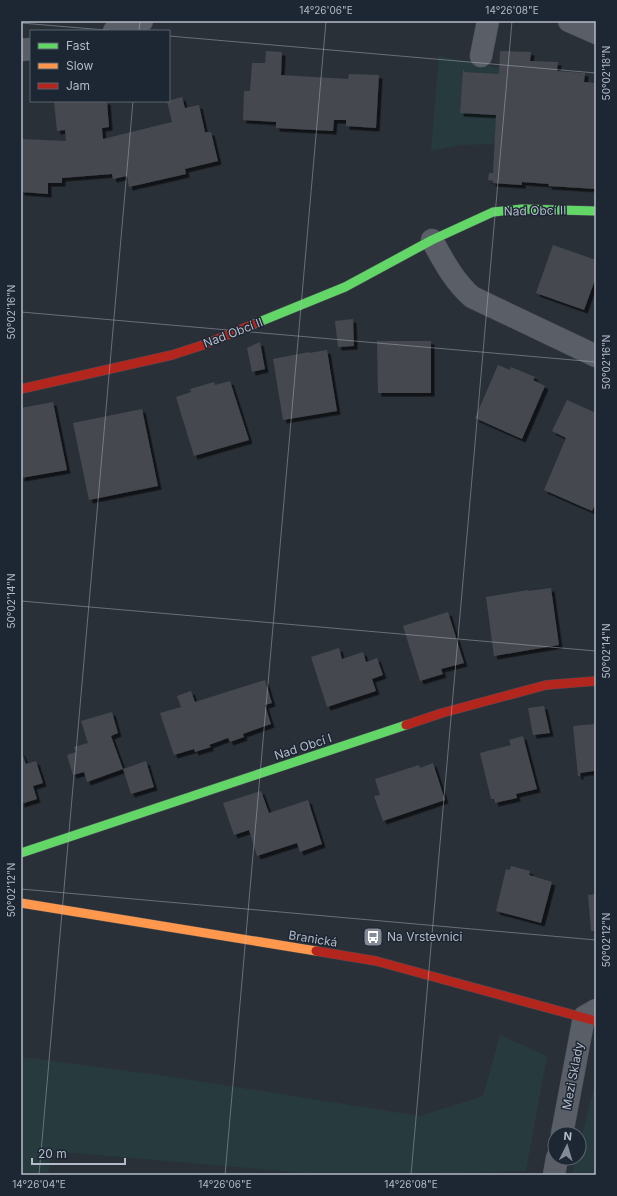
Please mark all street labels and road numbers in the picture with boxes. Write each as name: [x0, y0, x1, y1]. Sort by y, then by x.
street label: Nad Obcí II: [504, 202, 566, 219]
street label: Nad Obcí II: [201, 314, 265, 351]
street label: Nad Obcí Ⅰ: [272, 730, 333, 763]
street label: Branická: [288, 927, 339, 950]
street label: Mezi Sklady: [559, 1041, 586, 1111]

